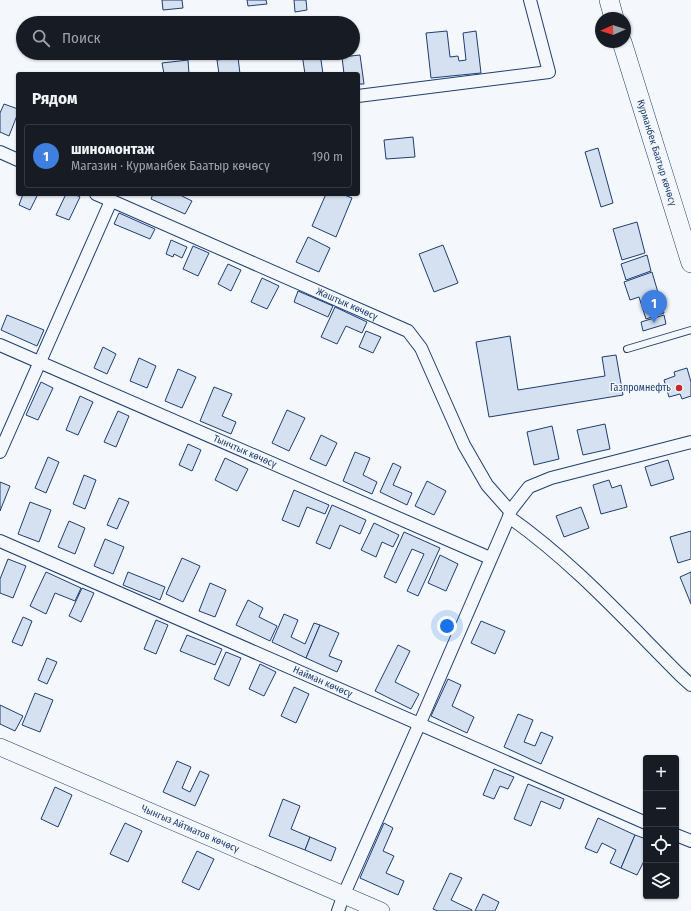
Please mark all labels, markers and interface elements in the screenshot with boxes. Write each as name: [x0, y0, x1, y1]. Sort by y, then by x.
north arrow: [595, 12, 631, 48]
search box: [16, 16, 360, 60]
icon: search: [30, 27, 52, 49]
text: Поиск: [62, 29, 100, 47]
text: Рядом: [32, 88, 77, 109]
street label: Курманбек Баатыр көчөсү: [634, 98, 679, 208]
text: шиномонтаж: [71, 140, 154, 158]
text: 1: [43, 149, 49, 164]
text: 190 m: [312, 149, 343, 164]
text: Магазин · Курманбек Баатыр көчөсү: [71, 158, 270, 173]
street label: Жаштык көчөсү: [314, 285, 380, 323]
pin: 1: [641, 290, 667, 323]
place label: Газпромнефть: [610, 382, 671, 394]
marker: Газпромнефть: [674, 383, 684, 393]
street label: Тынчтык көчөсү: [211, 432, 279, 471]
your location: [437, 616, 457, 636]
street label: Найман көчөсү: [291, 664, 355, 700]
map controls: [643, 755, 679, 899]
button: +: [643, 755, 679, 791]
button: −: [643, 791, 679, 827]
street label: Чынгыз Айтматов көчөсү: [139, 802, 241, 855]
button: locate: [643, 827, 679, 863]
button: layers: [643, 863, 679, 899]

